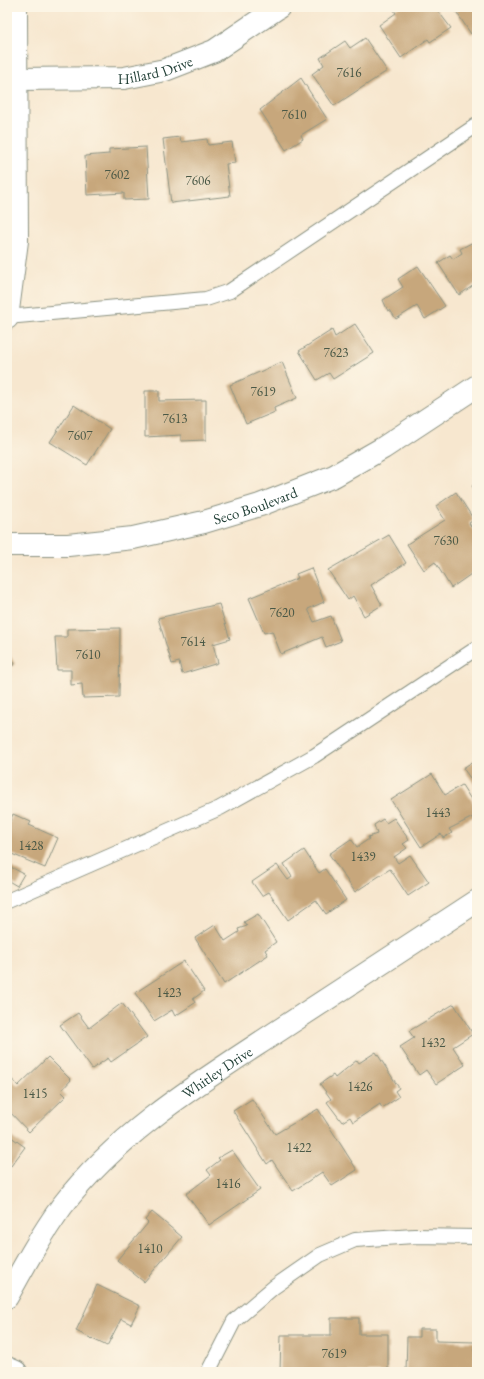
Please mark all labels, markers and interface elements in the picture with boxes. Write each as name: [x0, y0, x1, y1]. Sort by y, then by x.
street label: Hillard Drive: [118, 51, 195, 88]
house number: 7616: [337, 64, 361, 81]
house number: 7610: [282, 106, 306, 123]
house number: 7602: [105, 166, 130, 183]
house number: 7606: [186, 172, 210, 189]
house number: 7623: [324, 344, 348, 361]
house number: 7619: [251, 383, 276, 400]
house number: 7613: [163, 410, 187, 427]
house number: 7607: [68, 427, 93, 444]
street label: Seco Boulevard: [211, 482, 300, 528]
house number: 7630: [434, 532, 458, 549]
house number: 7620: [270, 604, 294, 621]
house number: 7614: [181, 633, 206, 650]
house number: 7610: [76, 646, 100, 663]
house number: 1443: [426, 804, 450, 821]
house number: 1428: [19, 837, 43, 854]
house number: 1439: [351, 848, 376, 865]
house number: 1423: [157, 984, 181, 1001]
house number: 1432: [421, 1034, 446, 1051]
street label: Whitley Drive: [178, 1041, 256, 1102]
house number: 1426: [348, 1078, 372, 1095]
house number: 1415: [23, 1085, 47, 1102]
house number: 1422: [287, 1139, 312, 1156]
house number: 1416: [216, 1175, 240, 1192]
house number: 1410: [138, 1240, 162, 1257]
house number: 7619: [322, 1345, 347, 1362]

